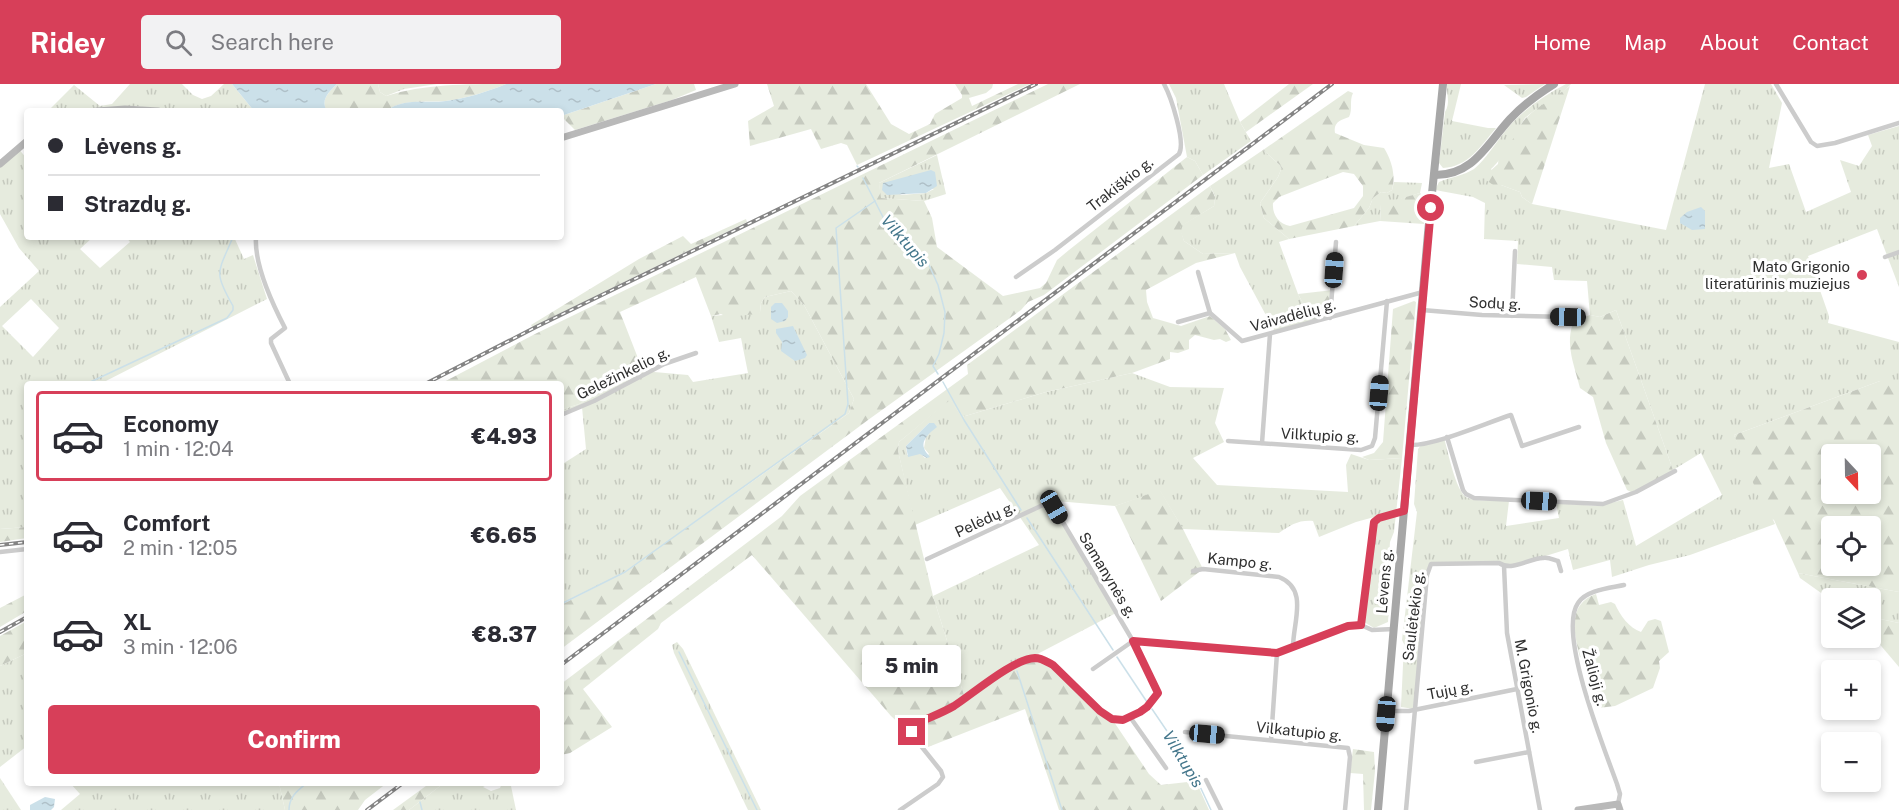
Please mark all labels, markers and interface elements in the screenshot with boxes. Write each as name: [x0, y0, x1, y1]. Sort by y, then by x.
search box: [141, 15, 561, 69]
text: Ridey: [30, 26, 105, 59]
icon: search: [162, 26, 195, 59]
text: Search here: [210, 29, 334, 55]
text: Home: [1533, 30, 1591, 55]
text: Map: [1624, 30, 1667, 55]
text: About: [1700, 30, 1759, 55]
text: Contact: [1792, 30, 1869, 55]
text: Lėvens g.: [84, 133, 182, 159]
street label: Trakiškio g.: [1084, 153, 1156, 215]
text: Strazdų g.: [84, 191, 191, 217]
route start: [1417, 194, 1444, 221]
water label: Vilktupis: [877, 211, 933, 271]
car: [1324, 251, 1344, 289]
place label: Mato Grigonio literatūrinis muziejus: [1705, 258, 1850, 292]
marker: Mato Grigonio literatūrinis muziejus: [1855, 268, 1869, 282]
street label: Sodų g.: [1468, 293, 1522, 313]
street label: Vaivadėlių g.: [1248, 295, 1338, 335]
car: [1550, 308, 1586, 326]
street label: Geležinkelio g.: [574, 343, 672, 403]
car: [1368, 374, 1390, 412]
icon: car: [51, 409, 105, 463]
text: Economy: [123, 411, 219, 437]
text: €4.93: [471, 423, 537, 449]
street label: Vilktupio g.: [1280, 424, 1360, 446]
text: 1 min · 12:04: [123, 437, 233, 461]
north arrow: [1821, 444, 1881, 504]
map controls: [1821, 444, 1881, 792]
car: [1037, 487, 1071, 527]
car: [1521, 491, 1557, 511]
street label: Pelėdų g.: [952, 498, 1018, 540]
icon: car: [51, 508, 105, 562]
text: Comfort: [123, 510, 210, 536]
button: locate: [1821, 516, 1881, 576]
text: €6.65: [471, 522, 537, 548]
street label: Samanynės g.: [1076, 529, 1140, 621]
text: 2 min · 12:05: [123, 536, 238, 560]
street label: Lėvens g.: [1373, 548, 1395, 614]
street label: Kampo g.: [1207, 549, 1273, 573]
street label: Saulėtekio g.: [1399, 570, 1427, 662]
button: layers: [1821, 588, 1881, 648]
icon: car: [51, 607, 105, 661]
text: XL: [123, 609, 151, 635]
text: €8.37: [472, 621, 537, 647]
text: 3 min · 12:06: [123, 635, 238, 659]
street label: M. Grigonio g.: [1512, 638, 1546, 734]
callout: 5 min: [862, 645, 962, 687]
street label: Žalioji g.: [1579, 646, 1611, 708]
text: 5 min: [885, 654, 938, 678]
button: +: [1821, 660, 1881, 720]
street label: Tujų g.: [1426, 677, 1474, 703]
car: [1375, 695, 1397, 733]
button: Confirm: [48, 705, 540, 774]
route end: [898, 718, 925, 745]
street label: Vilkatupio g.: [1255, 718, 1343, 744]
car: [1188, 723, 1226, 745]
water label: Vilktupis: [1159, 727, 1208, 791]
button: −: [1821, 732, 1881, 792]

